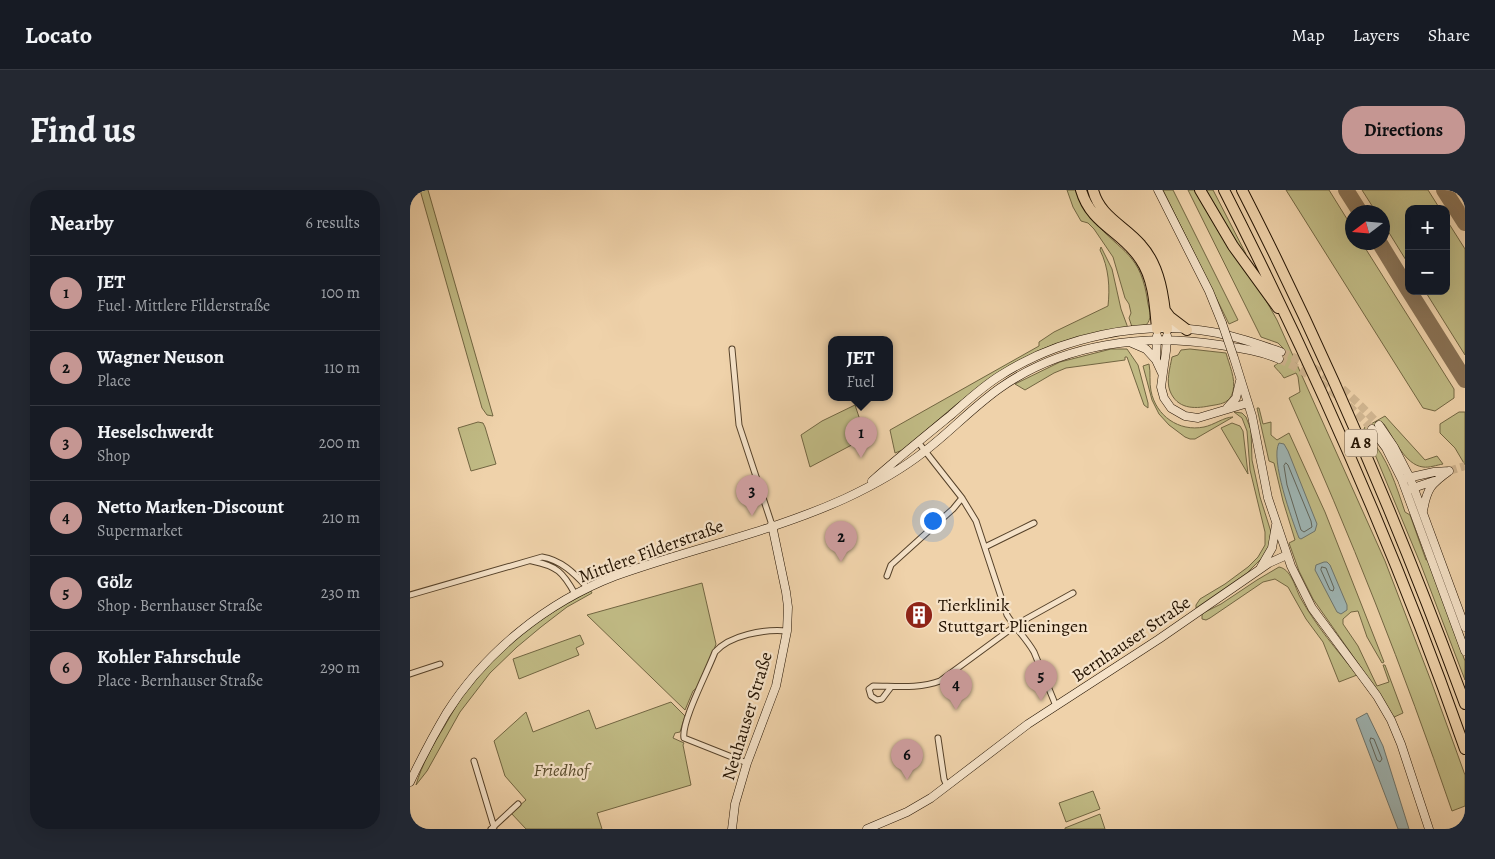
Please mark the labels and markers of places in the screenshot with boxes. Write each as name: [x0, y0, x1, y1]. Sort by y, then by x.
pin: 1: [845, 417, 877, 458]
pin: 3: [736, 475, 768, 516]
pin: 2: [825, 521, 857, 562]
place label: Tierklinik Stuttgart Plieningen: [938, 593, 1088, 638]
building icon: Tierklinik Stuttgart Plieningen: [904, 600, 934, 630]
pin: 5: [1025, 660, 1057, 701]
pin: 4: [940, 669, 972, 710]
pin: 6: [891, 739, 923, 780]

